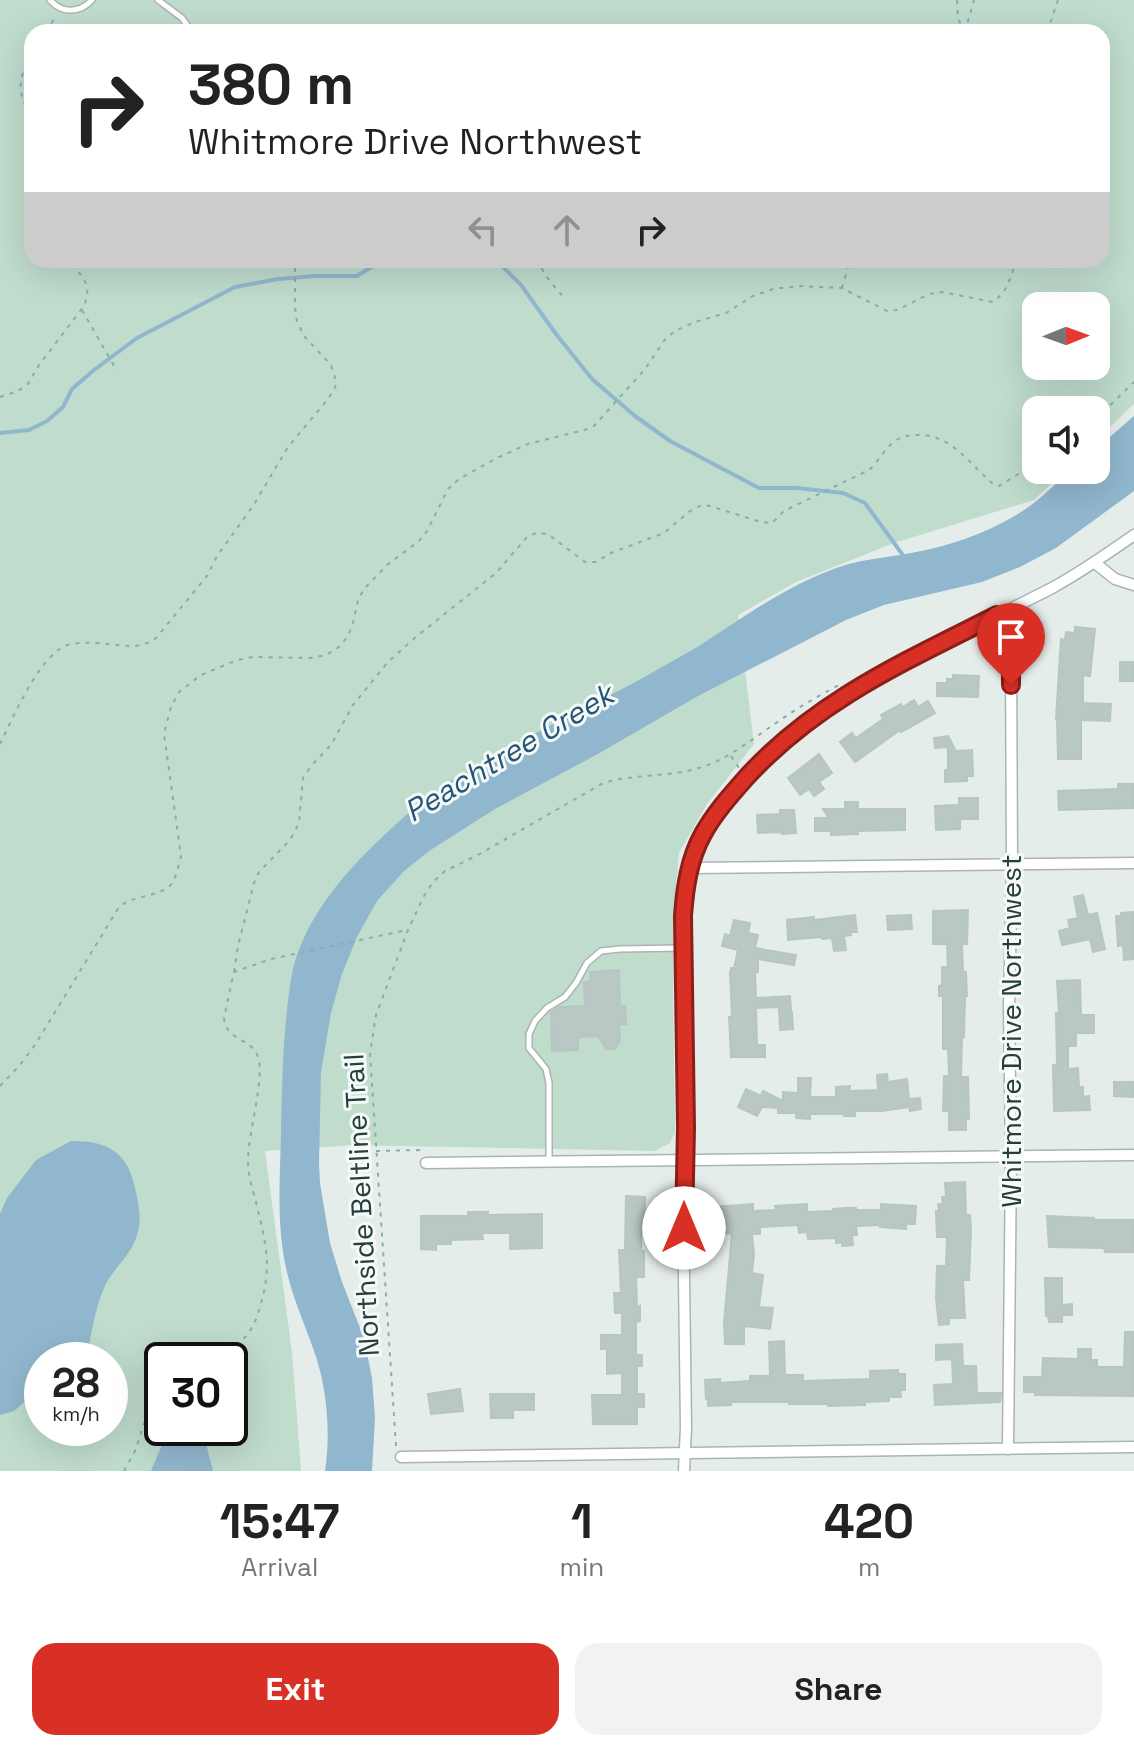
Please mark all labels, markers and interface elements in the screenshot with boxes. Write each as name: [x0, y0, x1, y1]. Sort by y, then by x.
text: 380 m: [188, 49, 354, 120]
icon: right: [56, 56, 160, 160]
text: Whitmore Drive Northwest: [188, 119, 642, 165]
icon: left: [461, 208, 505, 252]
icon: ahead: [545, 208, 589, 252]
icon: right: [629, 208, 673, 252]
north arrow: [1022, 292, 1110, 380]
map controls: [1022, 292, 1110, 484]
button: sound: [1022, 396, 1110, 484]
pin: [977, 603, 1045, 685]
icon: arrive: [989, 615, 1033, 659]
water label: Peachtree Creek: [397, 673, 623, 830]
street label: Whitmore Drive Northwest: [993, 854, 1029, 1208]
street label: Northside Beltline Trail: [335, 1053, 387, 1357]
position arrow: [642, 1186, 726, 1270]
speed limit sign: 30: [144, 1342, 248, 1446]
text: 28: [52, 1358, 100, 1409]
text: km/h: [52, 1401, 100, 1427]
text: 15:47: [220, 1491, 340, 1552]
text: 1: [571, 1491, 593, 1552]
text: 420: [824, 1491, 914, 1552]
text: Arrival: [241, 1550, 318, 1584]
text: min: [560, 1550, 604, 1584]
text: m: [858, 1550, 880, 1584]
button: Exit: [32, 1643, 559, 1735]
button: Share: [575, 1643, 1102, 1735]

